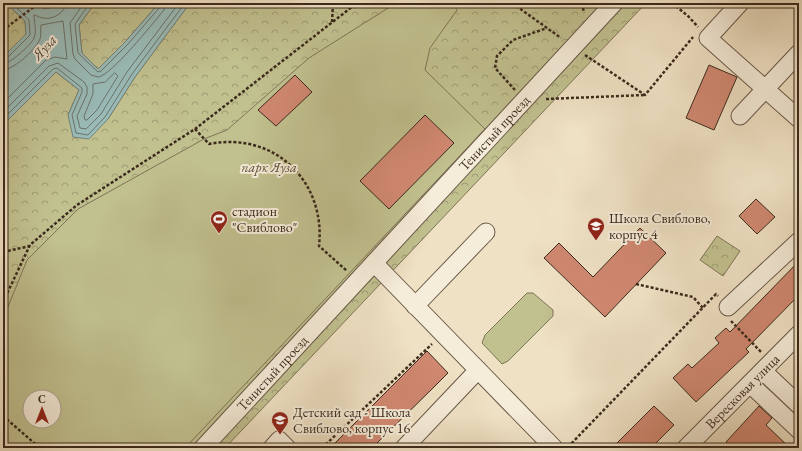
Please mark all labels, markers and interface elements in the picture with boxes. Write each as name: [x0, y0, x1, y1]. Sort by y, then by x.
water label: Яуза: [27, 30, 60, 64]
street label: Тенистый проезд: [455, 91, 534, 174]
park label: парк Яуза: [241, 158, 297, 176]
place label: стадион "Свиблово": [232, 202, 297, 236]
sports icon: стадион "Свиблово": [209, 209, 229, 234]
place label: Школа Свиблово, корпус 4: [609, 209, 711, 243]
school or university icon: Школа Свиблово, корпус 4: [586, 216, 606, 241]
street label: Тенистый проезд: [233, 331, 312, 415]
street label: Вересковая улица: [701, 350, 784, 432]
north arrow: [22, 389, 62, 429]
text: С: [38, 392, 46, 406]
place label: Детский сад - Школа Свиблово, корпус 16: [293, 403, 411, 437]
school or university icon: Детский сад - Школа Свиблово, корпус 16: [270, 410, 290, 435]

